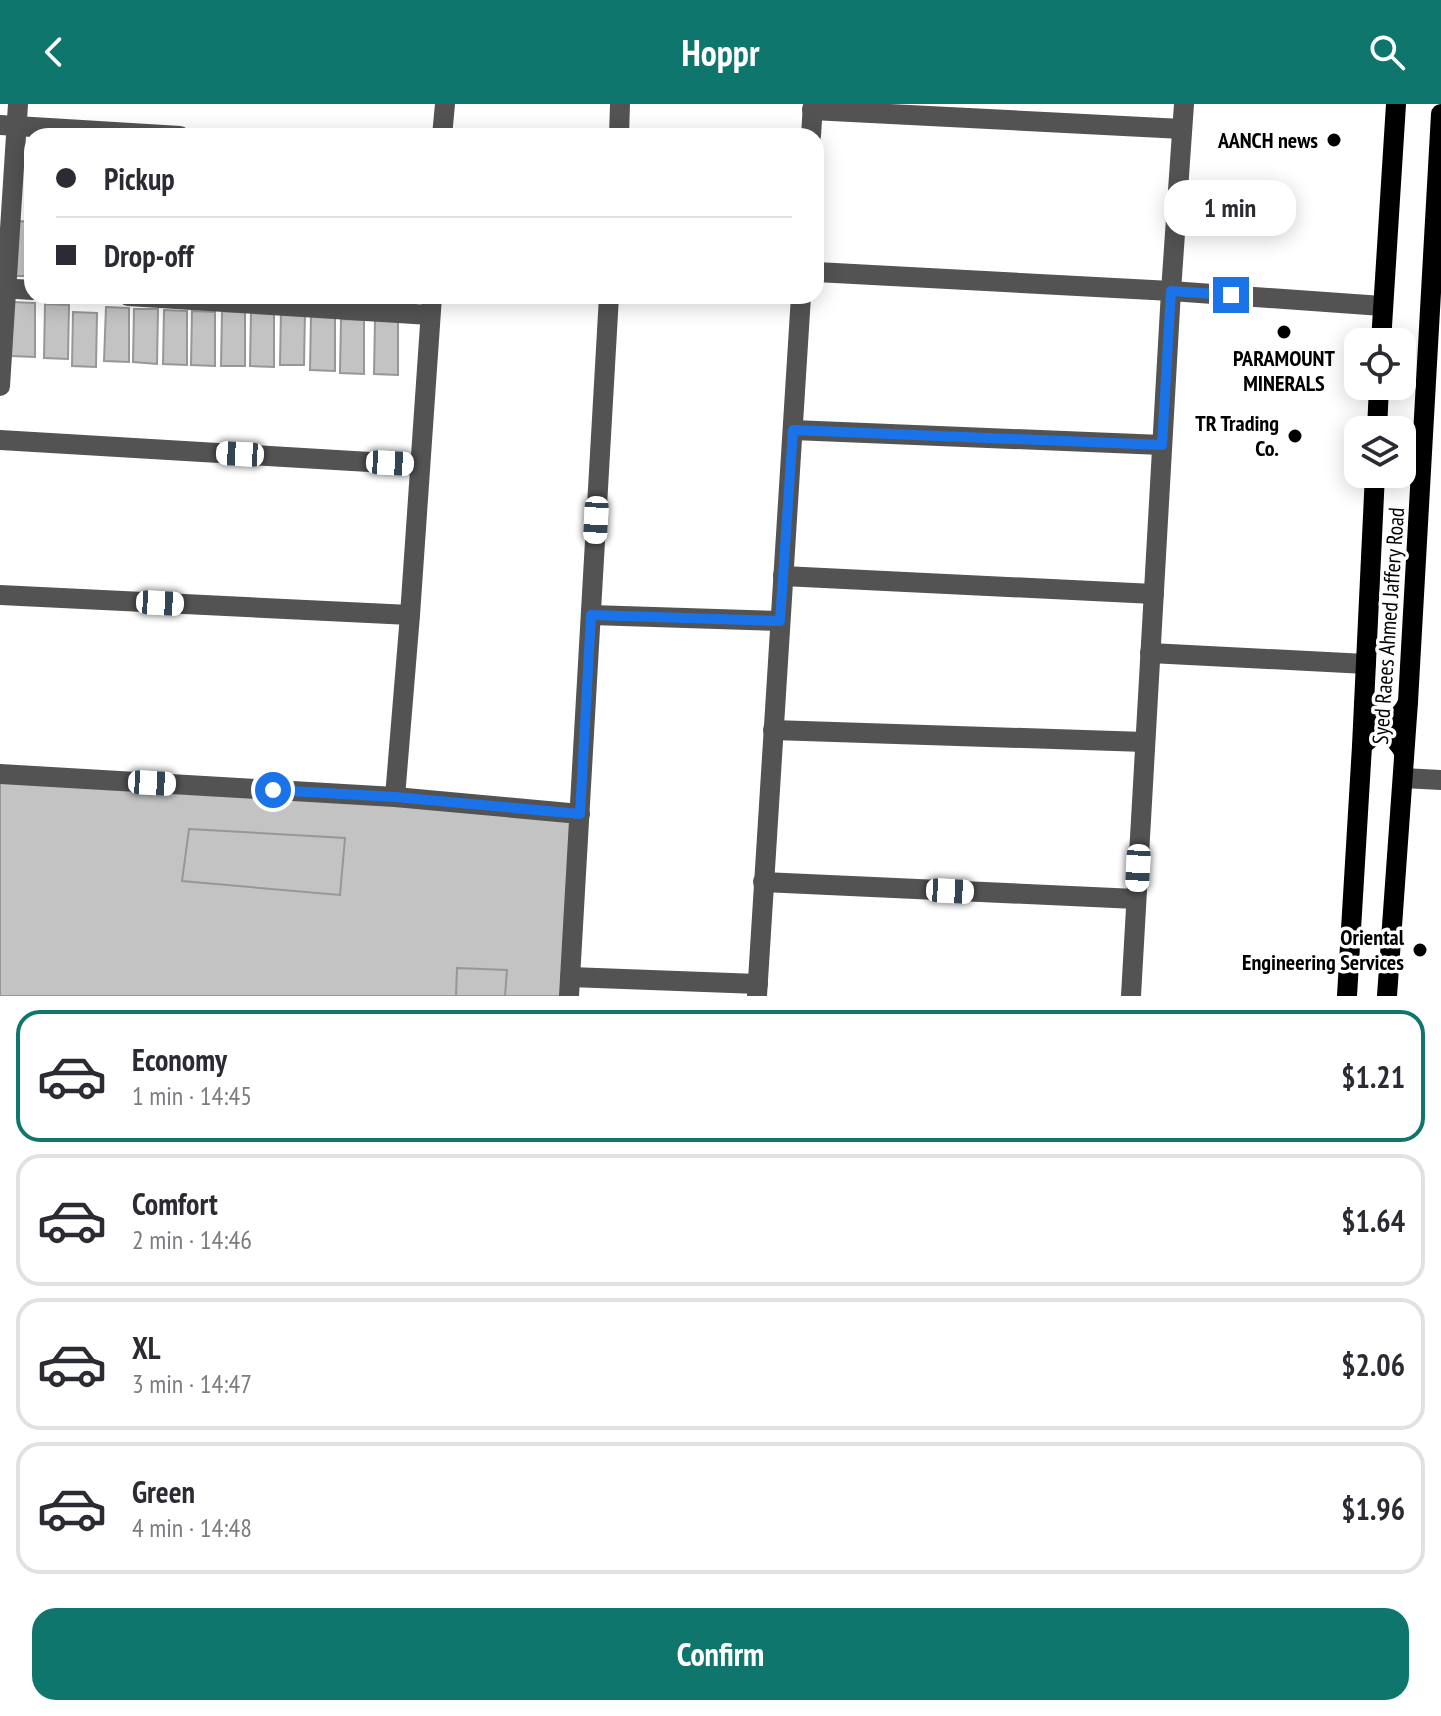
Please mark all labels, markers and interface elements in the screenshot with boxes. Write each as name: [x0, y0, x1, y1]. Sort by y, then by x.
text: Hoppr: [682, 29, 759, 76]
icon: back: [32, 30, 76, 74]
icon: search: [1365, 30, 1409, 74]
place label: AANCH news: [1217, 126, 1318, 154]
marker: AANCH news: [1325, 131, 1343, 149]
text: Pickup: [104, 159, 175, 198]
callout: 1 min: [1165, 179, 1297, 235]
text: 1 min: [1204, 191, 1256, 224]
text: Drop-off: [104, 236, 194, 275]
route end: [1213, 277, 1249, 313]
marker: PARAMOUNT MINERALS: [1275, 323, 1293, 341]
map controls: [1344, 328, 1416, 488]
button: locate: [1344, 328, 1416, 400]
place label: PARAMOUNT MINERALS: [1233, 344, 1336, 397]
place label: TR Trading Co.: [1195, 409, 1279, 462]
button: layers: [1344, 416, 1416, 488]
marker: TR Trading Co.: [1286, 427, 1304, 445]
car: [215, 441, 265, 467]
car: [365, 450, 415, 476]
car: [583, 495, 609, 545]
street label: Syed Raees Ahmed Jaffery Road: [1366, 506, 1410, 746]
car: [135, 590, 185, 616]
car: [127, 770, 177, 796]
route start: [255, 772, 291, 808]
car: [1125, 843, 1151, 893]
car: [925, 878, 975, 904]
place label: Oriental Engineering Services: [1242, 923, 1405, 976]
marker: Oriental Engineering Services: [1411, 941, 1429, 959]
icon: car: [36, 1040, 108, 1112]
text: Economy: [132, 1040, 227, 1079]
text: $1.21: [1341, 1057, 1405, 1096]
text: 1 min · 14:45: [132, 1079, 252, 1112]
icon: car: [36, 1184, 108, 1256]
text: Comfort: [132, 1184, 218, 1223]
text: $1.64: [1341, 1201, 1405, 1240]
text: 2 min · 14:46: [132, 1223, 252, 1256]
icon: car: [36, 1328, 108, 1400]
text: XL: [132, 1328, 161, 1367]
text: $2.06: [1341, 1345, 1405, 1384]
text: 3 min · 14:47: [132, 1367, 252, 1400]
icon: car: [36, 1472, 108, 1544]
text: Green: [132, 1472, 195, 1511]
text: $1.96: [1341, 1489, 1405, 1528]
text: 4 min · 14:48: [132, 1511, 252, 1544]
button: Confirm: [32, 1608, 1409, 1700]

